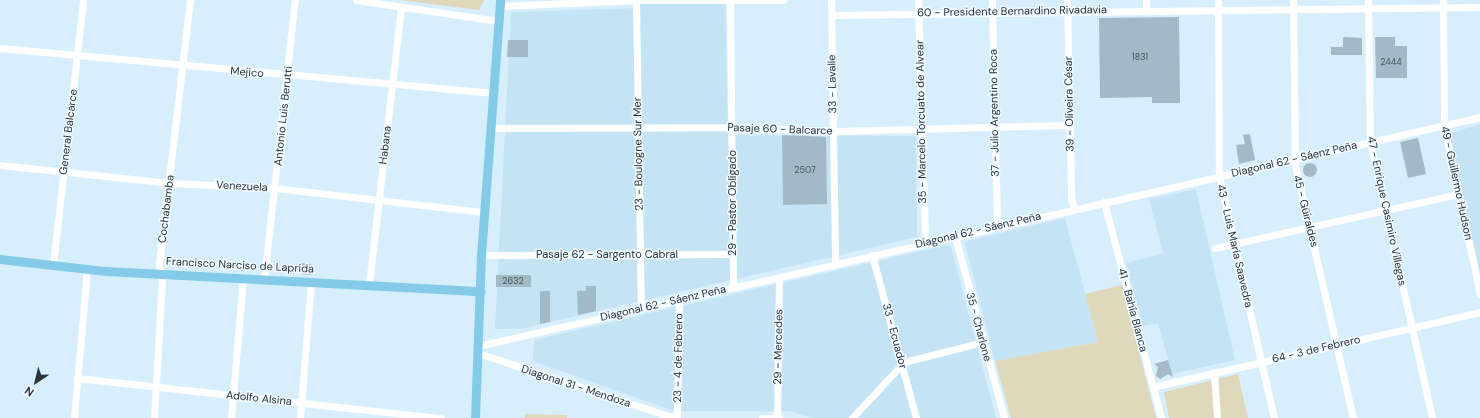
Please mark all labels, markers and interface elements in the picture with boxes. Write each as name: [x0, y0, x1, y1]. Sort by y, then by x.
street label: 60 - Presidente Bernardino Rivadavia: [917, 3, 1107, 19]
street label: 35 - Marcelo Torcuato de Alvear: [913, 40, 929, 204]
street label: 37 - Julio Argentino Roca: [986, 49, 1002, 177]
house number: 1831: [1132, 52, 1148, 62]
street label: 33 - Lavalle: [825, 54, 839, 114]
street label: 39 - Oliveira César: [1062, 56, 1076, 152]
house number: 2444: [1380, 57, 1402, 67]
street label: Mejico: [230, 64, 264, 80]
street label: Antonio Luis Berutti: [271, 65, 295, 167]
street label: General Balcarce: [56, 88, 80, 176]
street label: 23 - Boulogne Sur Mer: [630, 97, 646, 211]
street label: Pasaje 60 - Balcarce: [727, 121, 833, 137]
street label: Habana: [376, 125, 394, 165]
street label: 49 - Guillermo Hudson: [1438, 125, 1476, 241]
street label: 47 - Enrique Casimiro Villegas: [1365, 135, 1409, 287]
street label: Diagonal 62 - Sáenz Peña: [1230, 138, 1358, 180]
street label: 29 - Pastor Obligado: [725, 150, 739, 256]
house number: 2507: [794, 165, 816, 175]
street label: Cochabamba: [155, 174, 177, 244]
street label: 45 - Güiraldes: [1291, 174, 1321, 248]
street label: Venezuela: [216, 178, 268, 194]
street label: 43 - Luis María Saavedra: [1214, 183, 1256, 309]
street label: Diagonal 62 - Sáenz Peña: [914, 209, 1042, 251]
street label: Pasaje 62 - Sargento Cabral: [536, 247, 678, 261]
street label: Francisco Narciso de Laprida: [166, 255, 314, 275]
street label: 41 - Bahía Blanca: [1116, 267, 1150, 353]
house number: 2632: [502, 276, 524, 286]
street label: Diagonal 62 - Sáenz Peña: [599, 282, 727, 324]
street label: 35 - Charlone: [963, 291, 995, 363]
street label: 33 - Ecuador: [880, 302, 910, 370]
street label: 29 - Mercedes: [771, 309, 785, 385]
street label: 23 - 4 de Febrero: [671, 313, 685, 403]
street label: 64 - 3 de Febrero: [1271, 332, 1361, 366]
north arrow: [16, 362, 56, 402]
street label: Diagonal 31 - Mendoza: [520, 362, 632, 410]
text: N: [22, 384, 36, 400]
street label: Adolfo Alsina: [225, 388, 293, 408]

